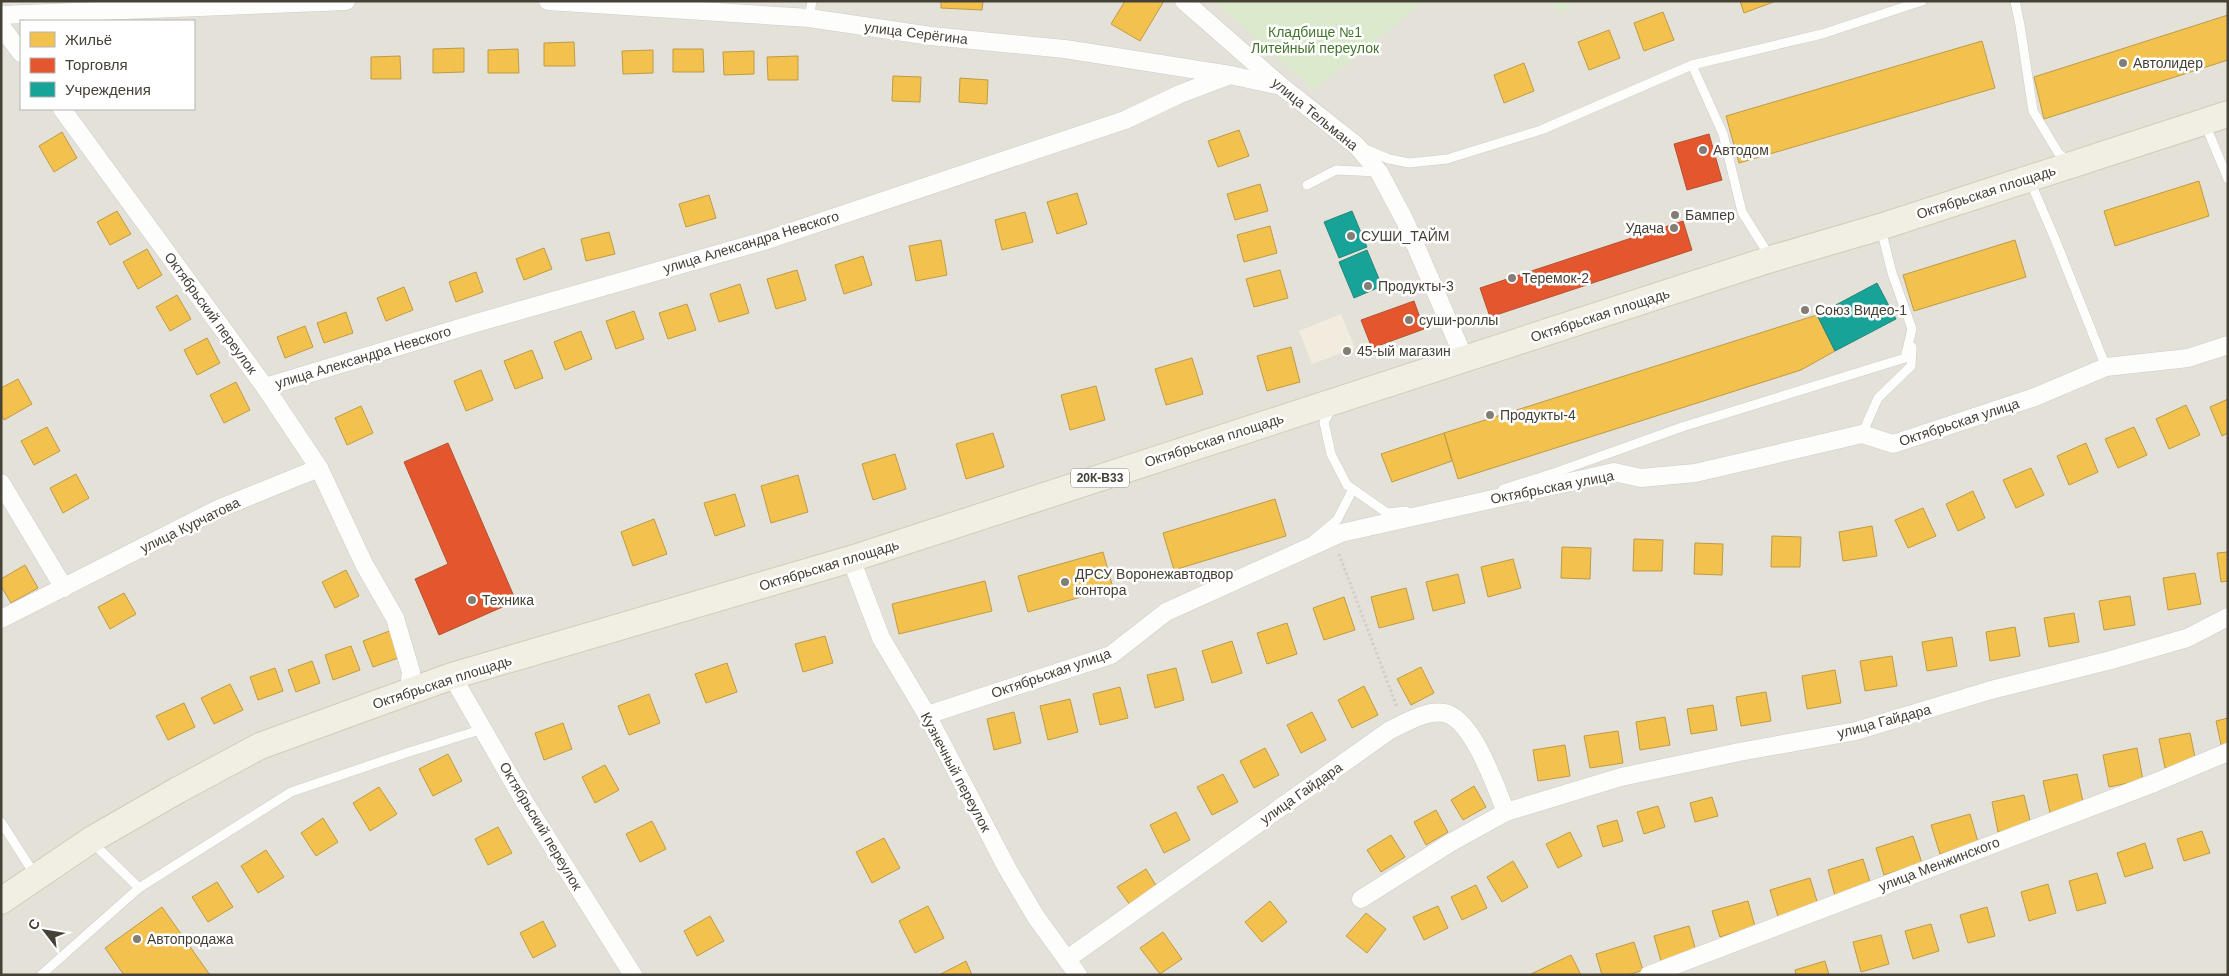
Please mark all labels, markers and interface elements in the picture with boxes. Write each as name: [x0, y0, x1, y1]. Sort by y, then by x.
street label: улица Серёгина: [863, 19, 969, 47]
legend: [20, 20, 195, 110]
park label: Кладбище №1 Литейный переулок: [1251, 24, 1380, 56]
text: Жильё: [65, 31, 112, 48]
place label: Автолидер: [2133, 55, 2203, 71]
text: Торговля: [65, 56, 128, 73]
marker: Автолидер: [2117, 57, 2129, 69]
street label: улица Тельмана: [1269, 74, 1361, 154]
text: Учреждения: [65, 81, 151, 98]
place label: Автодом: [1713, 142, 1769, 158]
marker: Автодом: [1697, 144, 1709, 156]
street label: Октябрьская площадь: [1914, 162, 2058, 222]
place label: Бампер: [1685, 207, 1735, 223]
street label: улица Александра Невского: [661, 208, 841, 276]
marker: Бампер: [1669, 209, 1681, 221]
place label: Удача: [1625, 220, 1664, 236]
marker: Удача: [1668, 222, 1680, 234]
place label: СУШИ_ТАЙМ: [1361, 227, 1449, 244]
marker: СУШИ_ТАЙМ: [1345, 230, 1357, 242]
street label: Октябрьский переулок: [161, 249, 261, 378]
place label: Теремок-2: [1522, 270, 1589, 286]
marker: Теремок-2: [1506, 272, 1518, 284]
place label: Продукты-3: [1378, 278, 1454, 294]
marker: Продукты-3: [1362, 280, 1374, 292]
street label: Октябрьская площадь: [1528, 285, 1672, 345]
place label: Союз Видео-1: [1815, 302, 1907, 318]
marker: Союз Видео-1: [1799, 304, 1811, 316]
place label: суши-роллы: [1419, 312, 1498, 328]
marker: суши-роллы: [1403, 314, 1415, 326]
street label: улица Александра Невского: [273, 323, 453, 391]
place label: 45-ый магазин: [1357, 343, 1451, 359]
marker: 45-ый магазин: [1341, 345, 1353, 357]
street label: Октябрьская улица: [1897, 395, 2021, 449]
place label: Продукты-4: [1500, 407, 1576, 423]
marker: Продукты-4: [1484, 409, 1496, 421]
street label: Октябрьская площадь: [1142, 410, 1286, 470]
street label: Октябрьская улица: [1489, 467, 1615, 507]
road number: 20К-В33: [1071, 468, 1129, 488]
street label: улица Курчатова: [138, 494, 243, 556]
street label: Октябрьская площадь: [757, 536, 901, 594]
place label: ДРСУ Воронежавтодвор контора: [1075, 566, 1233, 598]
marker: ДРСУ Воронежавтодвор контора: [1059, 576, 1071, 588]
place label: Техника: [482, 592, 534, 608]
marker: Техника: [466, 594, 478, 606]
street label: Октябрьская улица: [989, 645, 1113, 701]
street label: Октябрьская площадь: [370, 652, 514, 712]
street label: улица Гайдара: [1835, 701, 1933, 741]
street label: Кузнечный переулок: [918, 709, 995, 835]
street label: Октябрьский переулок: [496, 759, 586, 894]
street label: улица Гайдара: [1257, 759, 1345, 827]
street label: улица Менжинского: [1876, 833, 2002, 894]
north arrow: [20, 906, 70, 956]
text: С: [24, 916, 43, 933]
place label: Автопродажа: [147, 931, 234, 947]
marker: Автопродажа: [131, 933, 143, 945]

